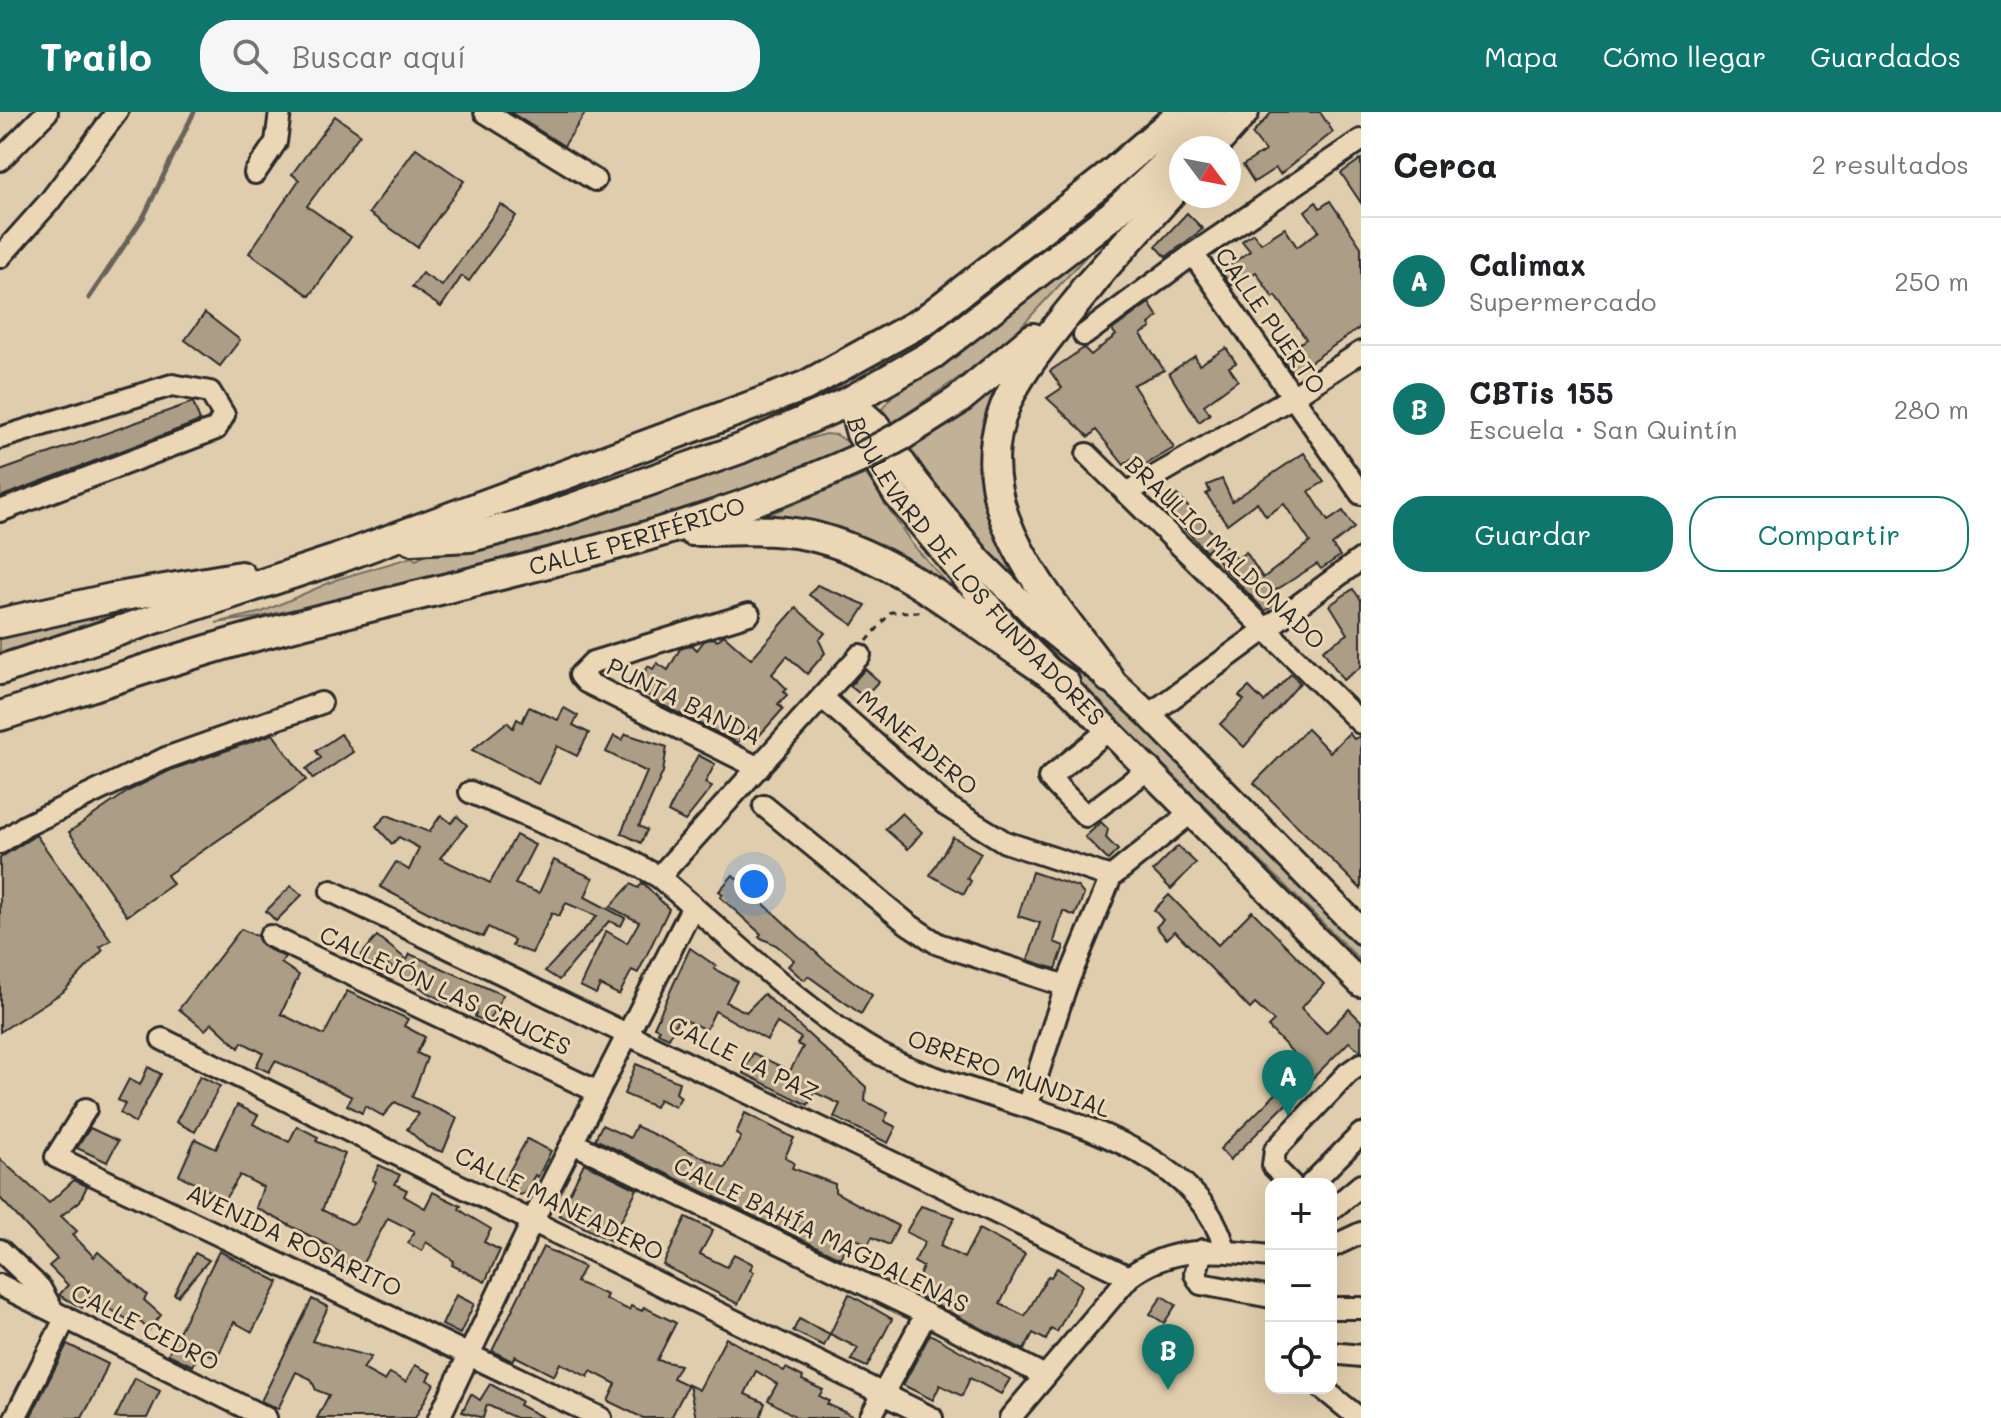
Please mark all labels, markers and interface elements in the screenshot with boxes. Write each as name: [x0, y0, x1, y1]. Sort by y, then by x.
search box: [200, 20, 760, 92]
text: Trailo: [40, 31, 152, 81]
icon: search: [228, 34, 272, 78]
text: Buscar aquí: [292, 36, 466, 76]
text: Mapa: [1484, 38, 1559, 74]
text: Cómo llegar: [1603, 38, 1766, 74]
text: Guardados: [1810, 38, 1961, 74]
north arrow: [1169, 136, 1241, 208]
text: Cerca: [1393, 142, 1497, 187]
text: 2 resultados: [1811, 147, 1969, 181]
street label: CALLE PUERTO: [1209, 241, 1333, 400]
text: Calimax: [1469, 244, 1586, 284]
text: A: [1410, 264, 1428, 298]
text: 250 m: [1894, 264, 1969, 298]
text: Supermercado: [1469, 284, 1656, 318]
text: CBTis 155: [1469, 372, 1614, 412]
text: B: [1410, 392, 1428, 426]
text: 280 m: [1894, 392, 1969, 426]
text: Escuela · San Quintín: [1469, 412, 1737, 446]
street label: BOULEVARD DE LOS FUNDADORES: [841, 413, 1112, 731]
street label: BRAULIO MALDONADO: [1119, 448, 1333, 656]
street label: CALLE PERIFÉRICO: [525, 489, 749, 581]
button: Guardar: [1393, 496, 1673, 572]
button: Compartir: [1689, 496, 1969, 572]
street label: PUNTA BANDA: [602, 650, 767, 751]
street label: MANEADERO: [851, 682, 985, 801]
your location: [734, 864, 774, 904]
street label: CALLEJÓN LAS CRUCES: [315, 918, 576, 1062]
street label: CALLE LA PAZ: [664, 1008, 824, 1107]
street label: OBRERO MUNDIAL: [904, 1021, 1116, 1124]
pin: A: [1262, 1050, 1314, 1116]
street label: CALLE MANEADERO: [450, 1139, 669, 1267]
street label: CALLE BAHÍA MAGDALENAS: [669, 1149, 974, 1319]
street label: AVENIDA ROSARITO: [182, 1176, 407, 1303]
map controls: [1265, 1178, 1337, 1394]
button: +: [1265, 1178, 1337, 1250]
button: −: [1265, 1250, 1337, 1322]
street label: CALLE CEDRO: [66, 1276, 225, 1377]
button: locate: [1265, 1322, 1337, 1394]
pin: B: [1142, 1324, 1194, 1390]

